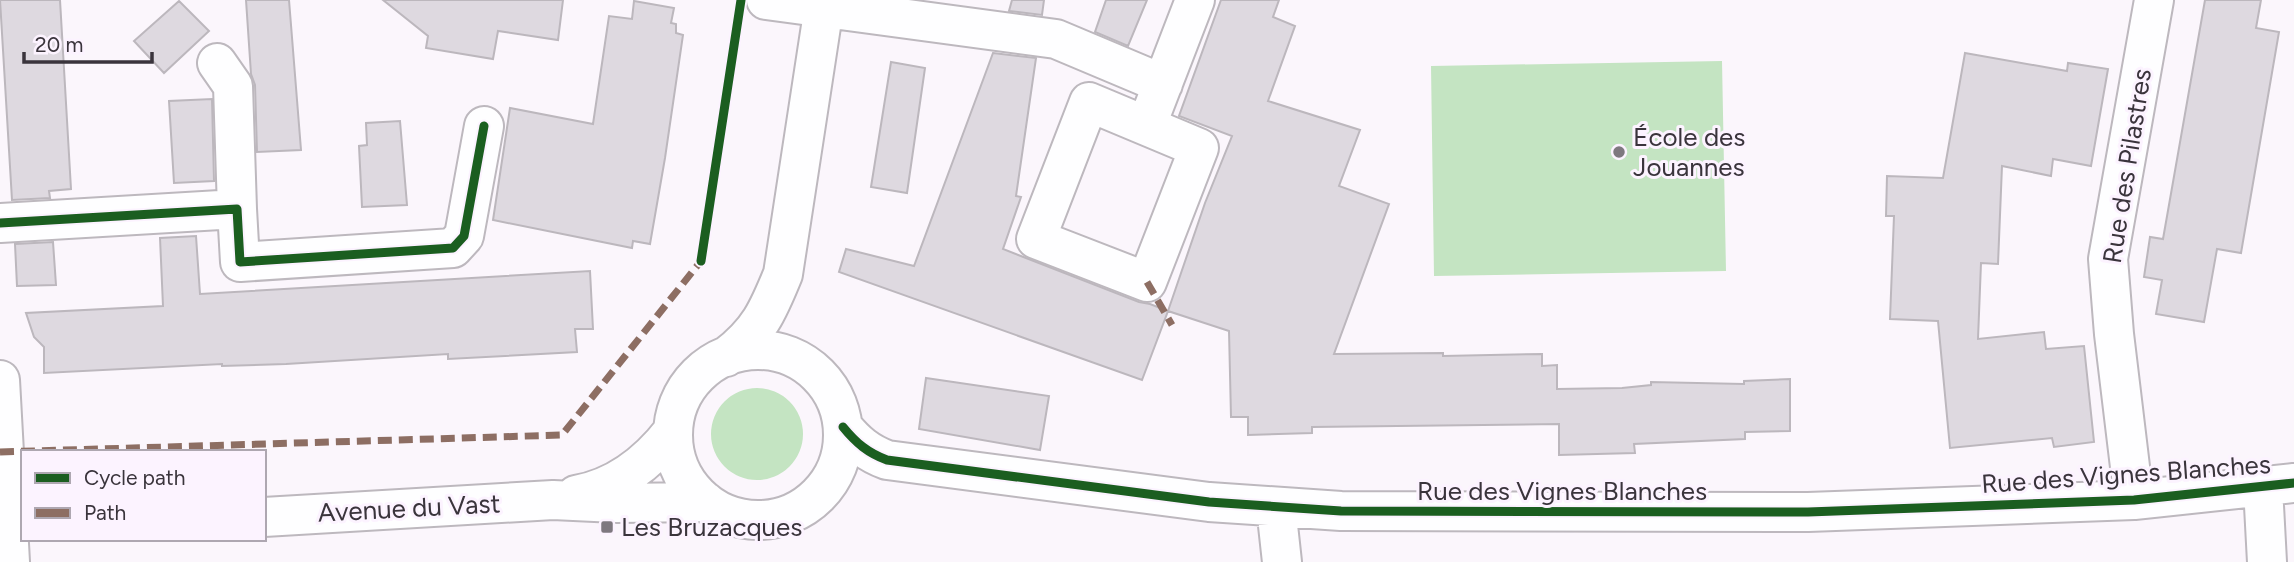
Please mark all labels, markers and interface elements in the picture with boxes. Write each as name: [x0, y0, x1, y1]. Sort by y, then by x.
scale bar: [24, 21, 152, 65]
text: 20 m: [35, 32, 83, 57]
street label: Rue des Pilastres: [2096, 66, 2158, 266]
place label: École des Jouannes: [1633, 121, 1745, 183]
marker: École des Jouannes: [1611, 144, 1627, 160]
street label: Rue des Vignes Blanches: [1980, 448, 2272, 500]
legend: [21, 450, 266, 541]
text: Cycle path: [84, 465, 185, 490]
street label: Rue des Vignes Blanches: [1417, 475, 1707, 507]
street label: Avenue du Vast: [317, 487, 501, 529]
text: Path: [84, 500, 126, 525]
place label: Les Bruzacques: [621, 511, 802, 543]
marker: Les Bruzacques: [599, 519, 615, 535]

